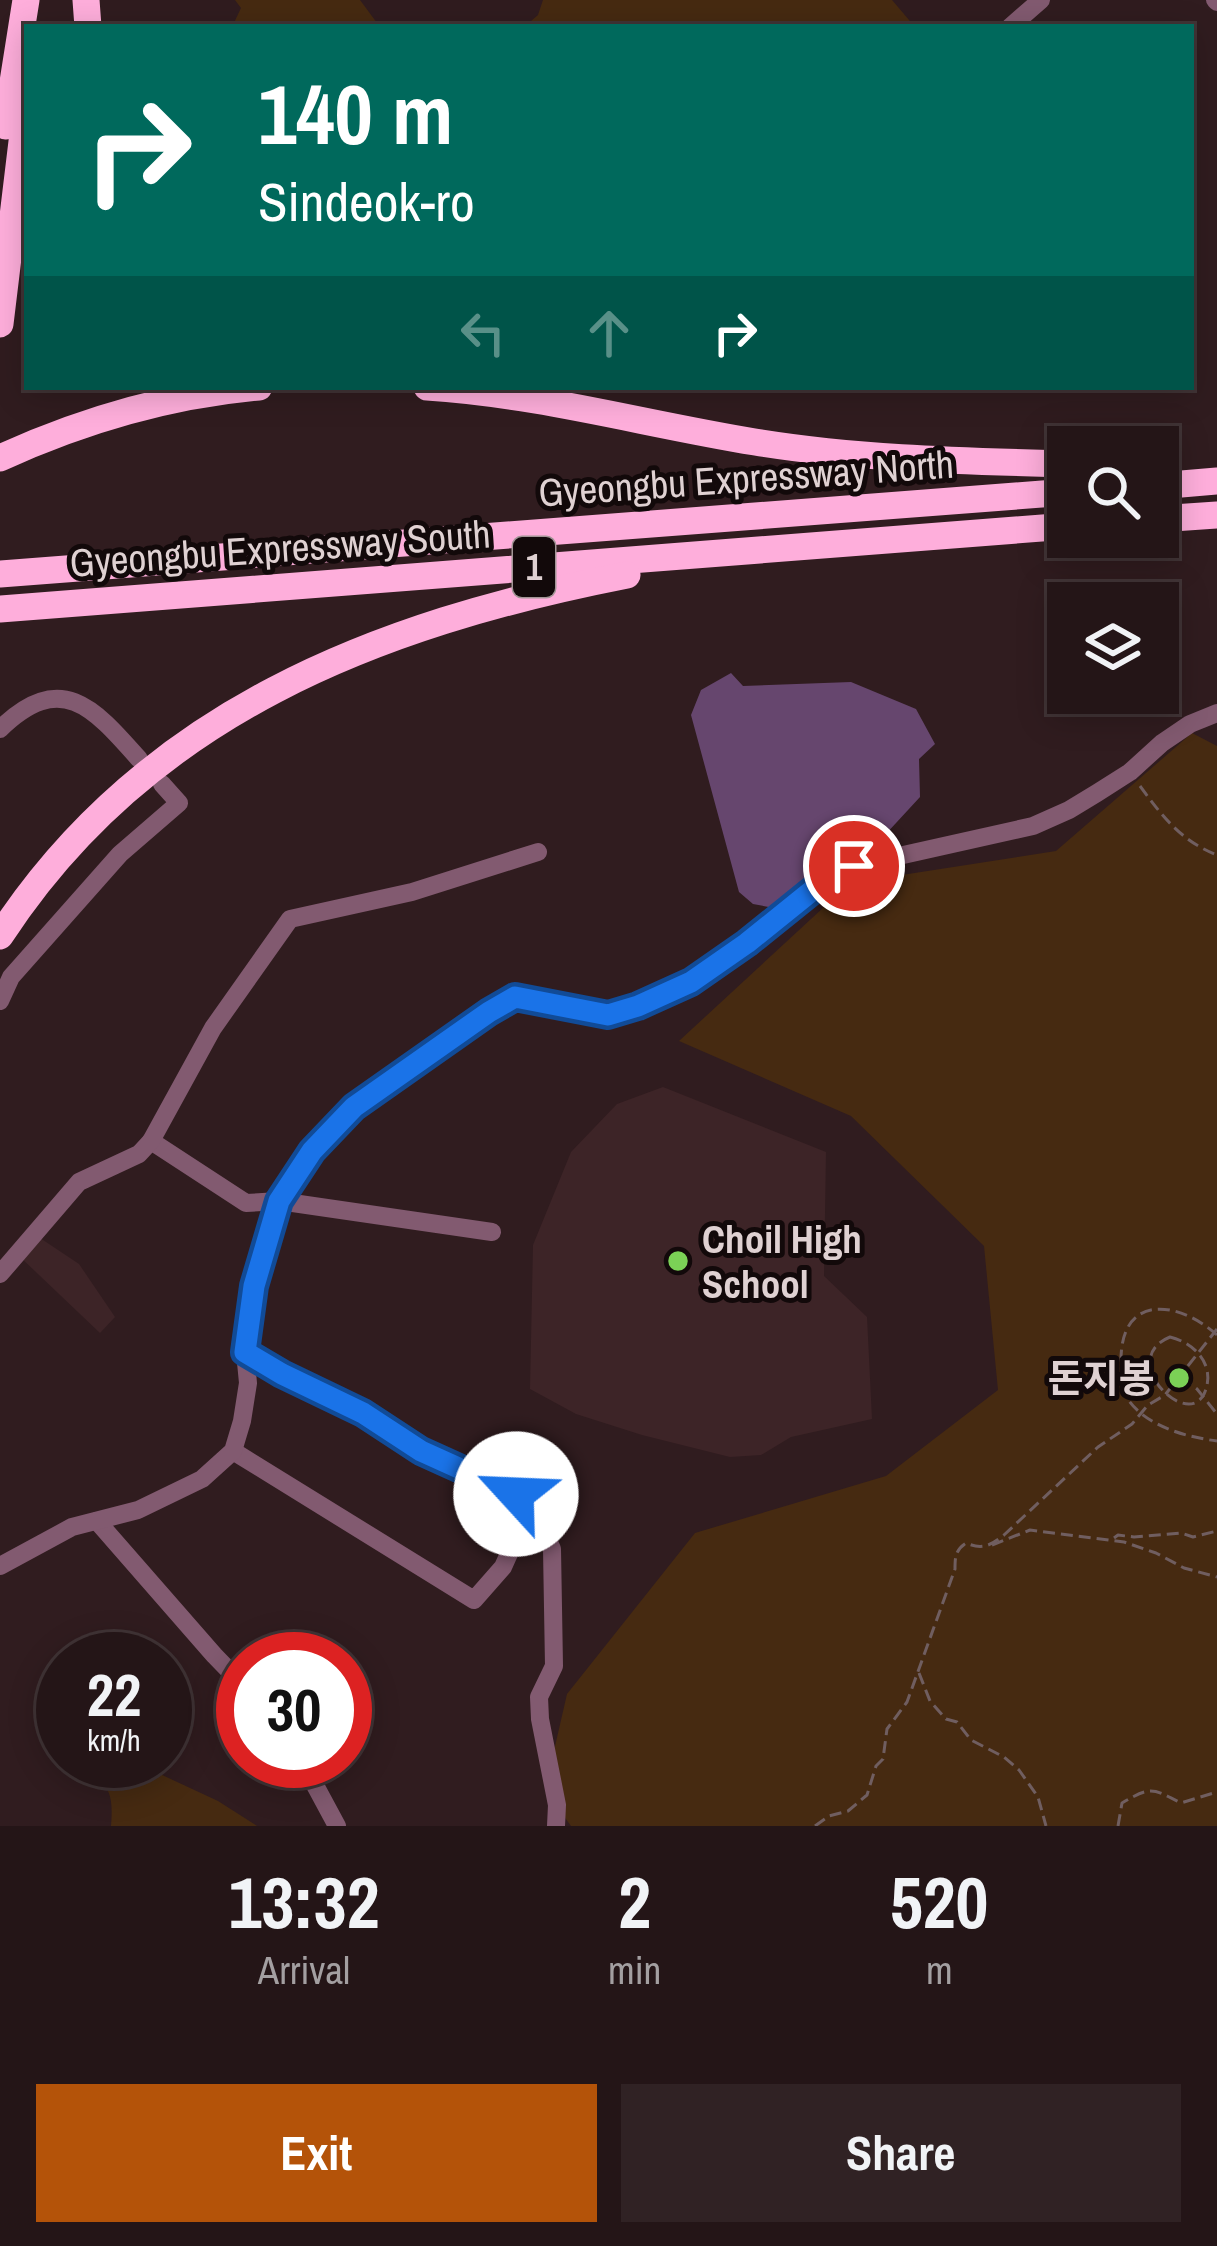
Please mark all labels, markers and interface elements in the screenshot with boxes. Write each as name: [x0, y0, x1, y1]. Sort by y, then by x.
text: 140 m: [258, 57, 453, 170]
icon: right: [60, 72, 216, 228]
text: Sindeok-ro: [258, 165, 475, 238]
icon: left: [450, 300, 516, 366]
icon: ahead: [576, 300, 642, 366]
icon: right: [702, 300, 768, 366]
map controls: [1047, 426, 1179, 714]
button: search: [1047, 426, 1179, 558]
street label: Gyeongbu Expressway North: [537, 438, 955, 518]
street label: Gyeongbu Expressway South: [68, 507, 492, 589]
road number: 1: [513, 537, 555, 597]
button: layers: [1047, 582, 1179, 714]
pin: [803, 815, 905, 917]
icon: arrive: [821, 833, 887, 899]
place label: Choil High School: [702, 1213, 862, 1310]
marker: Choil High School: [665, 1248, 691, 1274]
place label: 돈지봉: [1047, 1352, 1155, 1404]
marker: 돈지봉: [1166, 1365, 1192, 1391]
position arrow: [453, 1431, 579, 1557]
speed limit sign: 30: [216, 1632, 372, 1788]
text: 22: [87, 1654, 141, 1735]
text: km/h: [87, 1720, 141, 1760]
text: 13:32: [229, 1853, 380, 1950]
text: 2: [618, 1853, 651, 1950]
text: 520: [890, 1853, 988, 1950]
text: Arrival: [258, 1944, 350, 1996]
text: min: [608, 1944, 661, 1996]
text: m: [926, 1944, 953, 1996]
button: Exit: [36, 2084, 597, 2222]
button: Share: [621, 2084, 1181, 2222]

